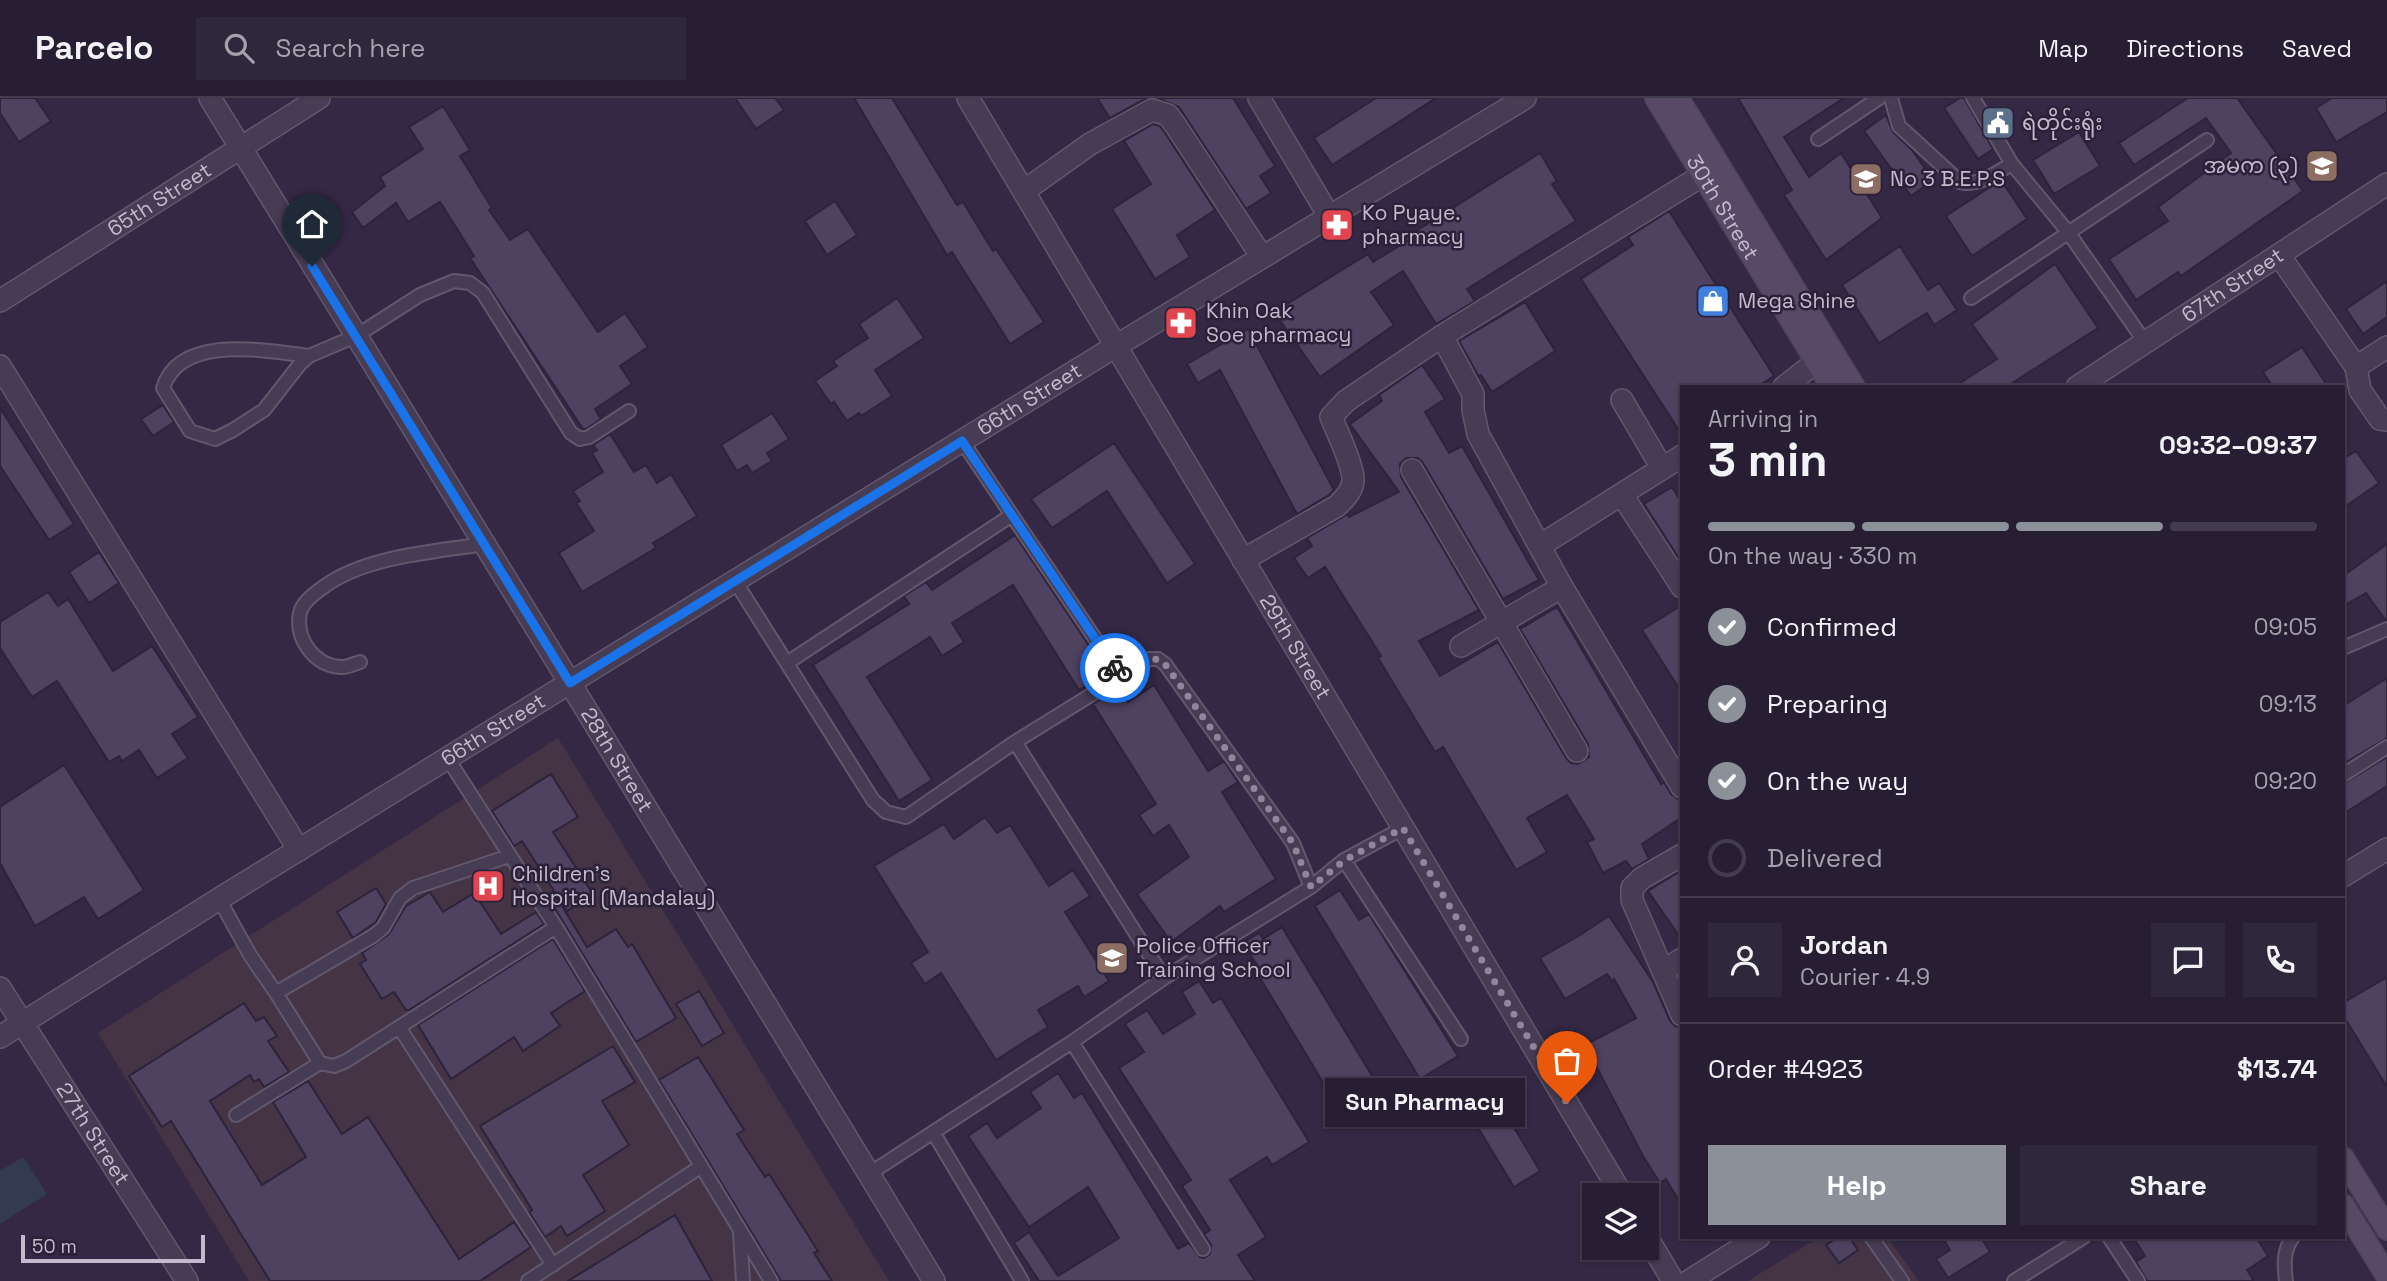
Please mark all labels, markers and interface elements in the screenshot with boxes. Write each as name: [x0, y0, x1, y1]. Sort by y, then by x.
search box: [196, 17, 686, 80]
text: Parcelo: [35, 27, 154, 69]
icon: search: [220, 29, 258, 67]
text: Search here: [276, 31, 425, 65]
text: Map: [2038, 33, 2088, 64]
text: Directions: [2126, 33, 2244, 64]
text: Saved: [2282, 33, 2352, 64]
public building icon: ရဲတိုင်းရုံး: [1979, 104, 2017, 142]
place label: ရဲတိုင်းရုံး: [2022, 107, 2103, 140]
school or university icon: အမက (၃): [2303, 147, 2341, 185]
street label: 30th Street: [1681, 150, 1765, 265]
place label: အမက (၃): [2204, 152, 2298, 183]
street label: 65th Street: [102, 156, 216, 242]
school or university icon: No 3 B.E.P.S: [1847, 160, 1885, 198]
place label: No 3 B.E.P.S: [1890, 165, 2005, 192]
pin: [282, 194, 342, 266]
place label: Ko Pyaye. pharmacy: [1362, 199, 1464, 250]
icon: home: [293, 205, 331, 243]
pharmacy icon: Ko Pyaye. pharmacy: [1318, 206, 1356, 244]
street label: 67th Street: [2176, 241, 2288, 328]
shop icon: Mega Shine: [1694, 282, 1732, 320]
place label: Mega Shine: [1738, 287, 1856, 314]
place label: Khin Oak Soe pharmacy: [1206, 297, 1351, 348]
pharmacy icon: Khin Oak Soe pharmacy: [1162, 304, 1200, 342]
street label: 66th Street: [972, 356, 1086, 441]
text: Arriving in: [1708, 404, 1818, 434]
text: 09:32–09:37: [2159, 428, 2317, 462]
text: 3 min: [1708, 431, 1828, 489]
text: On the way · 330 m: [1708, 541, 1917, 571]
street label: 29th Street: [1254, 589, 1337, 704]
icon: check: [1708, 608, 1746, 646]
text: Confirmed: [1767, 610, 1897, 644]
text: 09:05: [2254, 612, 2317, 642]
courier: [1080, 633, 1150, 703]
icon: bike: [1096, 649, 1134, 687]
icon: check: [1708, 685, 1746, 723]
street label: 66th Street: [436, 687, 550, 772]
text: Preparing: [1767, 687, 1888, 721]
text: 09:13: [2259, 689, 2317, 719]
street label: 28th Street: [575, 702, 659, 817]
icon: check: [1708, 762, 1746, 800]
text: On the way: [1767, 764, 1908, 798]
text: 09:20: [2254, 766, 2317, 796]
text: Delivered: [1767, 841, 1883, 875]
place label: Children's Hospital (Mandalay): [512, 860, 715, 911]
hospital icon: Children's Hospital (Mandalay): [469, 867, 507, 905]
button: person: [1708, 923, 1782, 997]
button: chat: [2151, 923, 2225, 997]
button: phone: [2243, 923, 2317, 997]
text: Jordan: [1800, 928, 1888, 962]
place label: Police Officer Training School: [1136, 932, 1291, 983]
school or university icon: Police Officer Training School: [1093, 939, 1131, 977]
text: Courier · 4.9: [1800, 962, 1930, 992]
pin: [1537, 1031, 1597, 1103]
icon: bag: [1548, 1042, 1586, 1080]
text: Order #4923: [1708, 1052, 1863, 1086]
text: $13.74: [2237, 1052, 2317, 1086]
street label: 27th Street: [51, 1077, 136, 1190]
callout: Sun Pharmacy: [1326, 1079, 1525, 1128]
text: Sun Pharmacy: [1346, 1087, 1504, 1117]
button: Help: [1708, 1145, 2006, 1225]
button: Share: [2020, 1145, 2317, 1225]
map controls: [1582, 1183, 1659, 1260]
button: layers: [1582, 1183, 1659, 1260]
scale bar: [21, 1232, 205, 1264]
text: 50 m: [32, 1234, 77, 1259]

